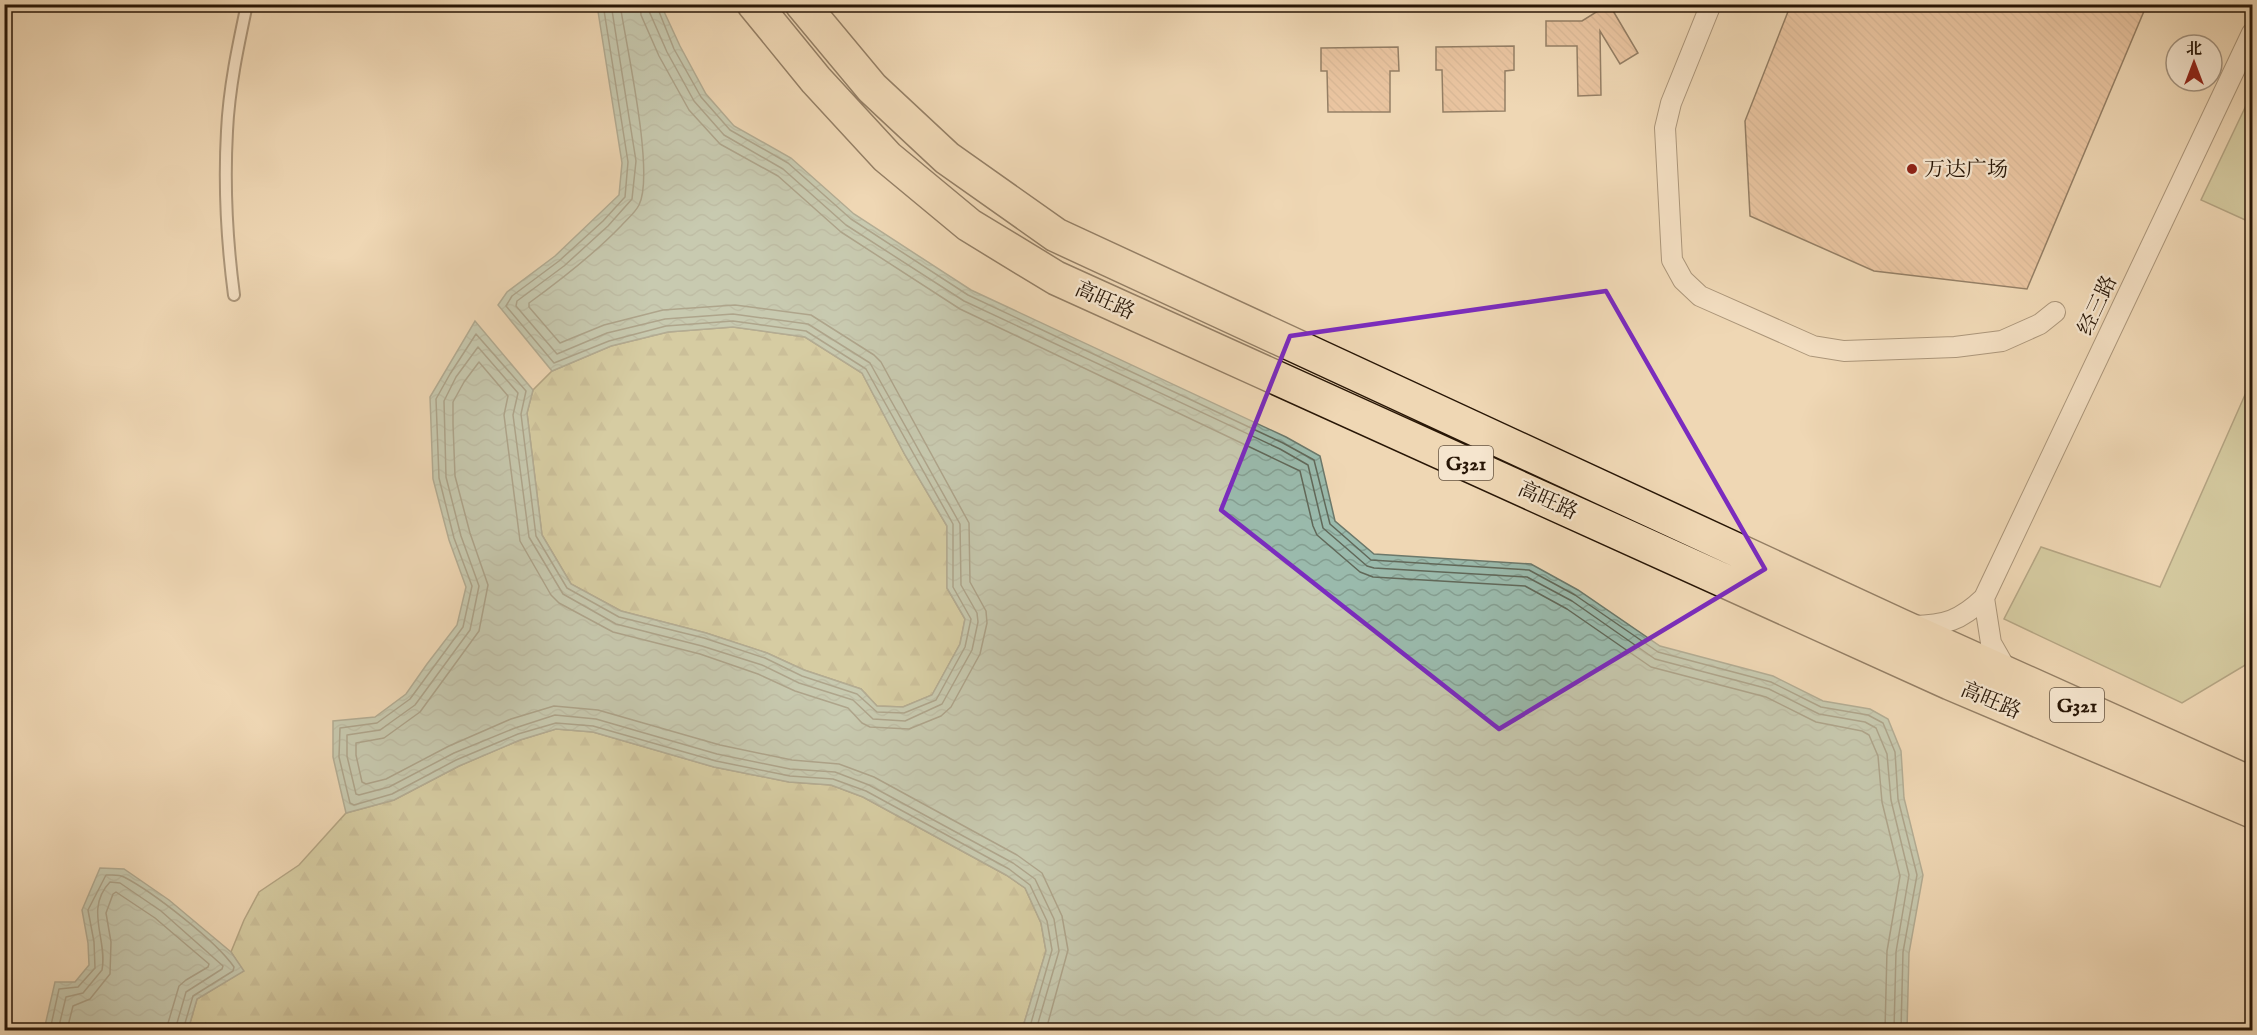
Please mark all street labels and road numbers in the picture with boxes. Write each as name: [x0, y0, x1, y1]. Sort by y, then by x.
street label: 经三路: [2073, 271, 2124, 340]
street label: 高旺路: [1070, 276, 1139, 327]
road number: G321: [1439, 446, 1493, 480]
street label: 高旺路: [1513, 476, 1582, 527]
street label: 高旺路: [1956, 677, 2025, 726]
road number: G321: [2050, 688, 2104, 722]

